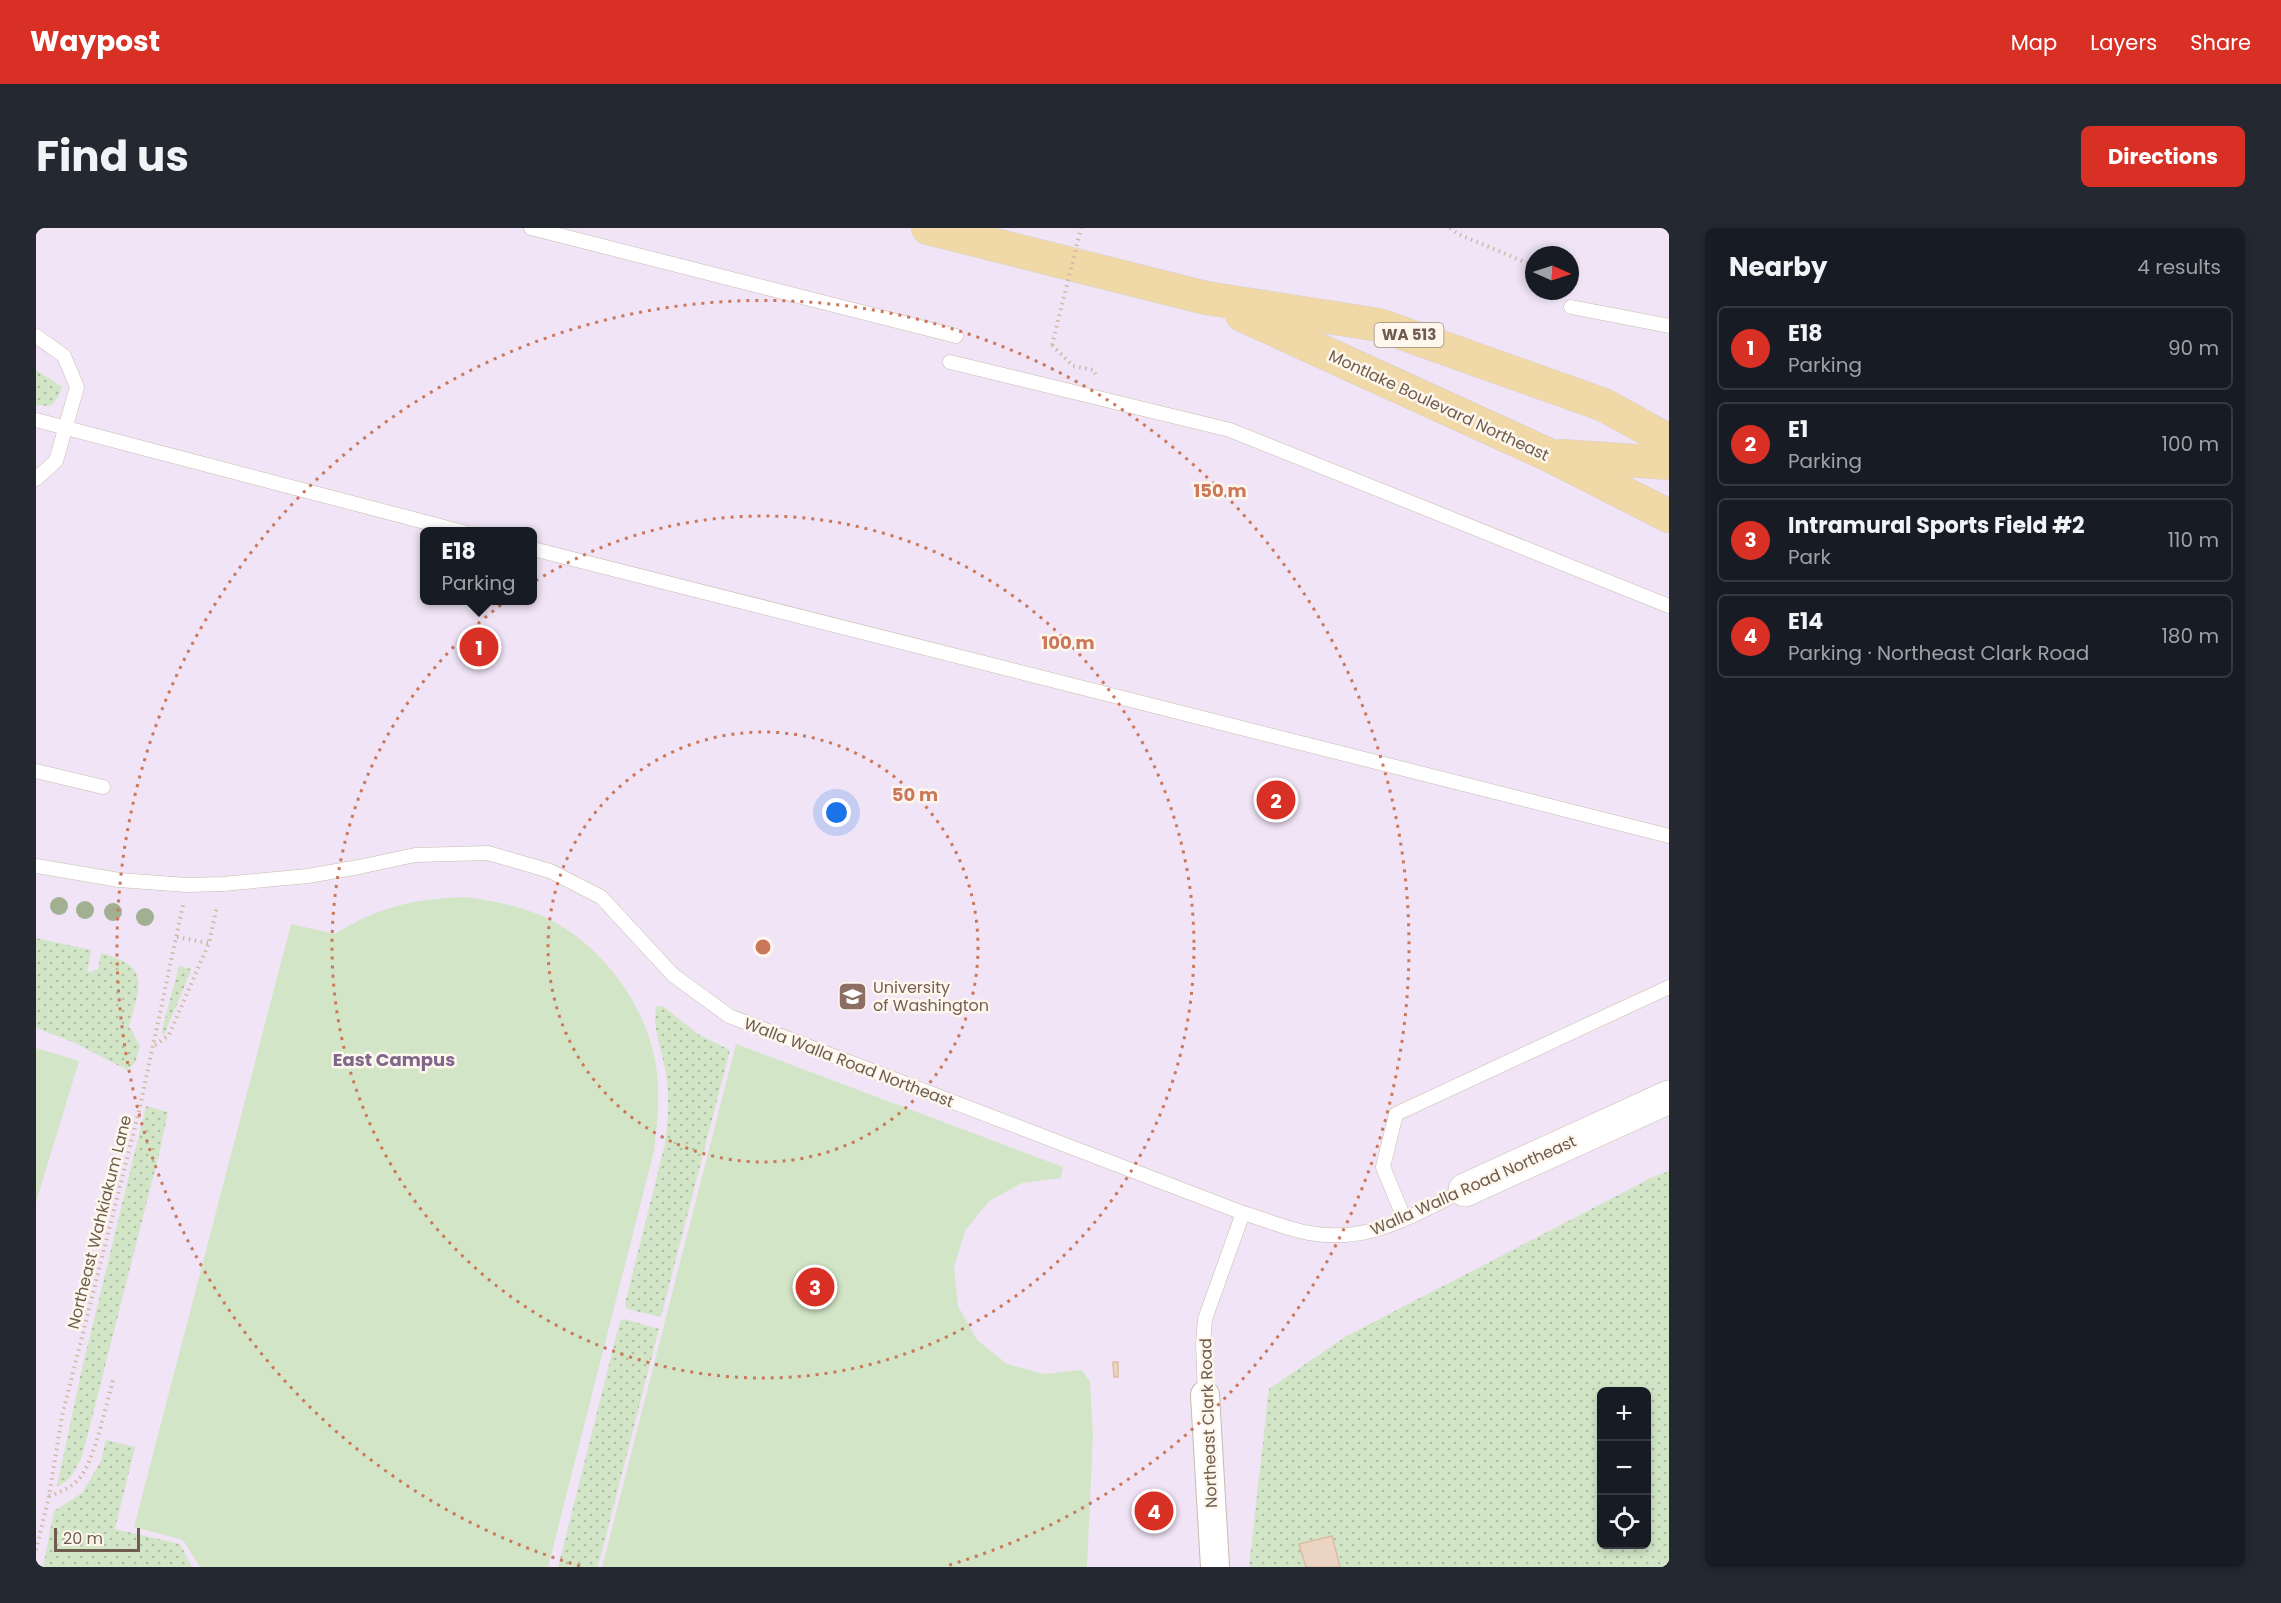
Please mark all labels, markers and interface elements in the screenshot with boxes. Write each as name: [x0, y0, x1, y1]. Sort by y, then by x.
text: Waypost: [30, 22, 160, 61]
text: Map: [2011, 28, 2057, 57]
text: Layers: [2090, 28, 2157, 57]
text: Share: [2190, 28, 2251, 57]
button: Directions: [2081, 126, 2245, 187]
text: Find us: [36, 127, 189, 186]
north arrow: [1525, 246, 1579, 300]
text: Nearby: [1729, 249, 1827, 285]
text: 4 results: [2137, 253, 2221, 281]
text: E18: [1788, 318, 1822, 349]
road number: WA 513: [1374, 323, 1444, 347]
text: 1: [1747, 334, 1754, 362]
text: 90 m: [2168, 334, 2219, 362]
street label: Montlake Boulevard Northeast: [1325, 344, 1553, 467]
text: Parking: [1788, 351, 1862, 379]
text: E1: [1788, 414, 1808, 445]
text: 2: [1745, 430, 1756, 458]
text: 100 m: [2162, 430, 2219, 458]
text: Parking: [1788, 447, 1862, 475]
text: 150 m: [1193, 478, 1247, 503]
text: Intramural Sports Field #2: [1788, 510, 2085, 541]
text: 3: [1744, 526, 1757, 554]
text: 110 m: [2168, 526, 2219, 554]
popup: [420, 527, 537, 605]
text: E18: [441, 536, 476, 567]
text: Park: [1788, 543, 1831, 571]
text: Parking: [441, 569, 516, 597]
text: E14: [1788, 606, 1823, 637]
text: 4: [1744, 622, 1757, 650]
text: 180 m: [2161, 622, 2219, 650]
pin: 1: [460, 624, 498, 670]
text: 100 m: [1041, 630, 1095, 655]
text: Parking · Northeast Clark Road: [1788, 639, 2089, 667]
pin: 2: [1256, 778, 1296, 822]
text: 50 m: [892, 782, 938, 807]
your location: [822, 798, 851, 827]
centre of rings: [753, 937, 773, 957]
place label: University of Washington: [873, 976, 989, 1017]
school or university icon: University of Washington: [836, 980, 868, 1012]
street label: Walla Walla Road Northeast: [741, 1012, 957, 1113]
district label: East Campus: [333, 1047, 455, 1072]
street label: Northeast Wahkiakum Lane: [62, 1113, 137, 1331]
street label: Walla Walla Road Northeast: [1367, 1130, 1580, 1241]
pin: 3: [796, 1264, 834, 1310]
street label: Northeast Clark Road: [1194, 1338, 1223, 1508]
map controls: [1597, 1387, 1651, 1549]
button: +: [1597, 1387, 1651, 1441]
button: −: [1597, 1441, 1651, 1495]
pin: 4: [1134, 1488, 1174, 1534]
button: locate: [1597, 1495, 1651, 1549]
scale bar: [54, 1525, 140, 1552]
text: 20 m: [63, 1527, 103, 1550]

